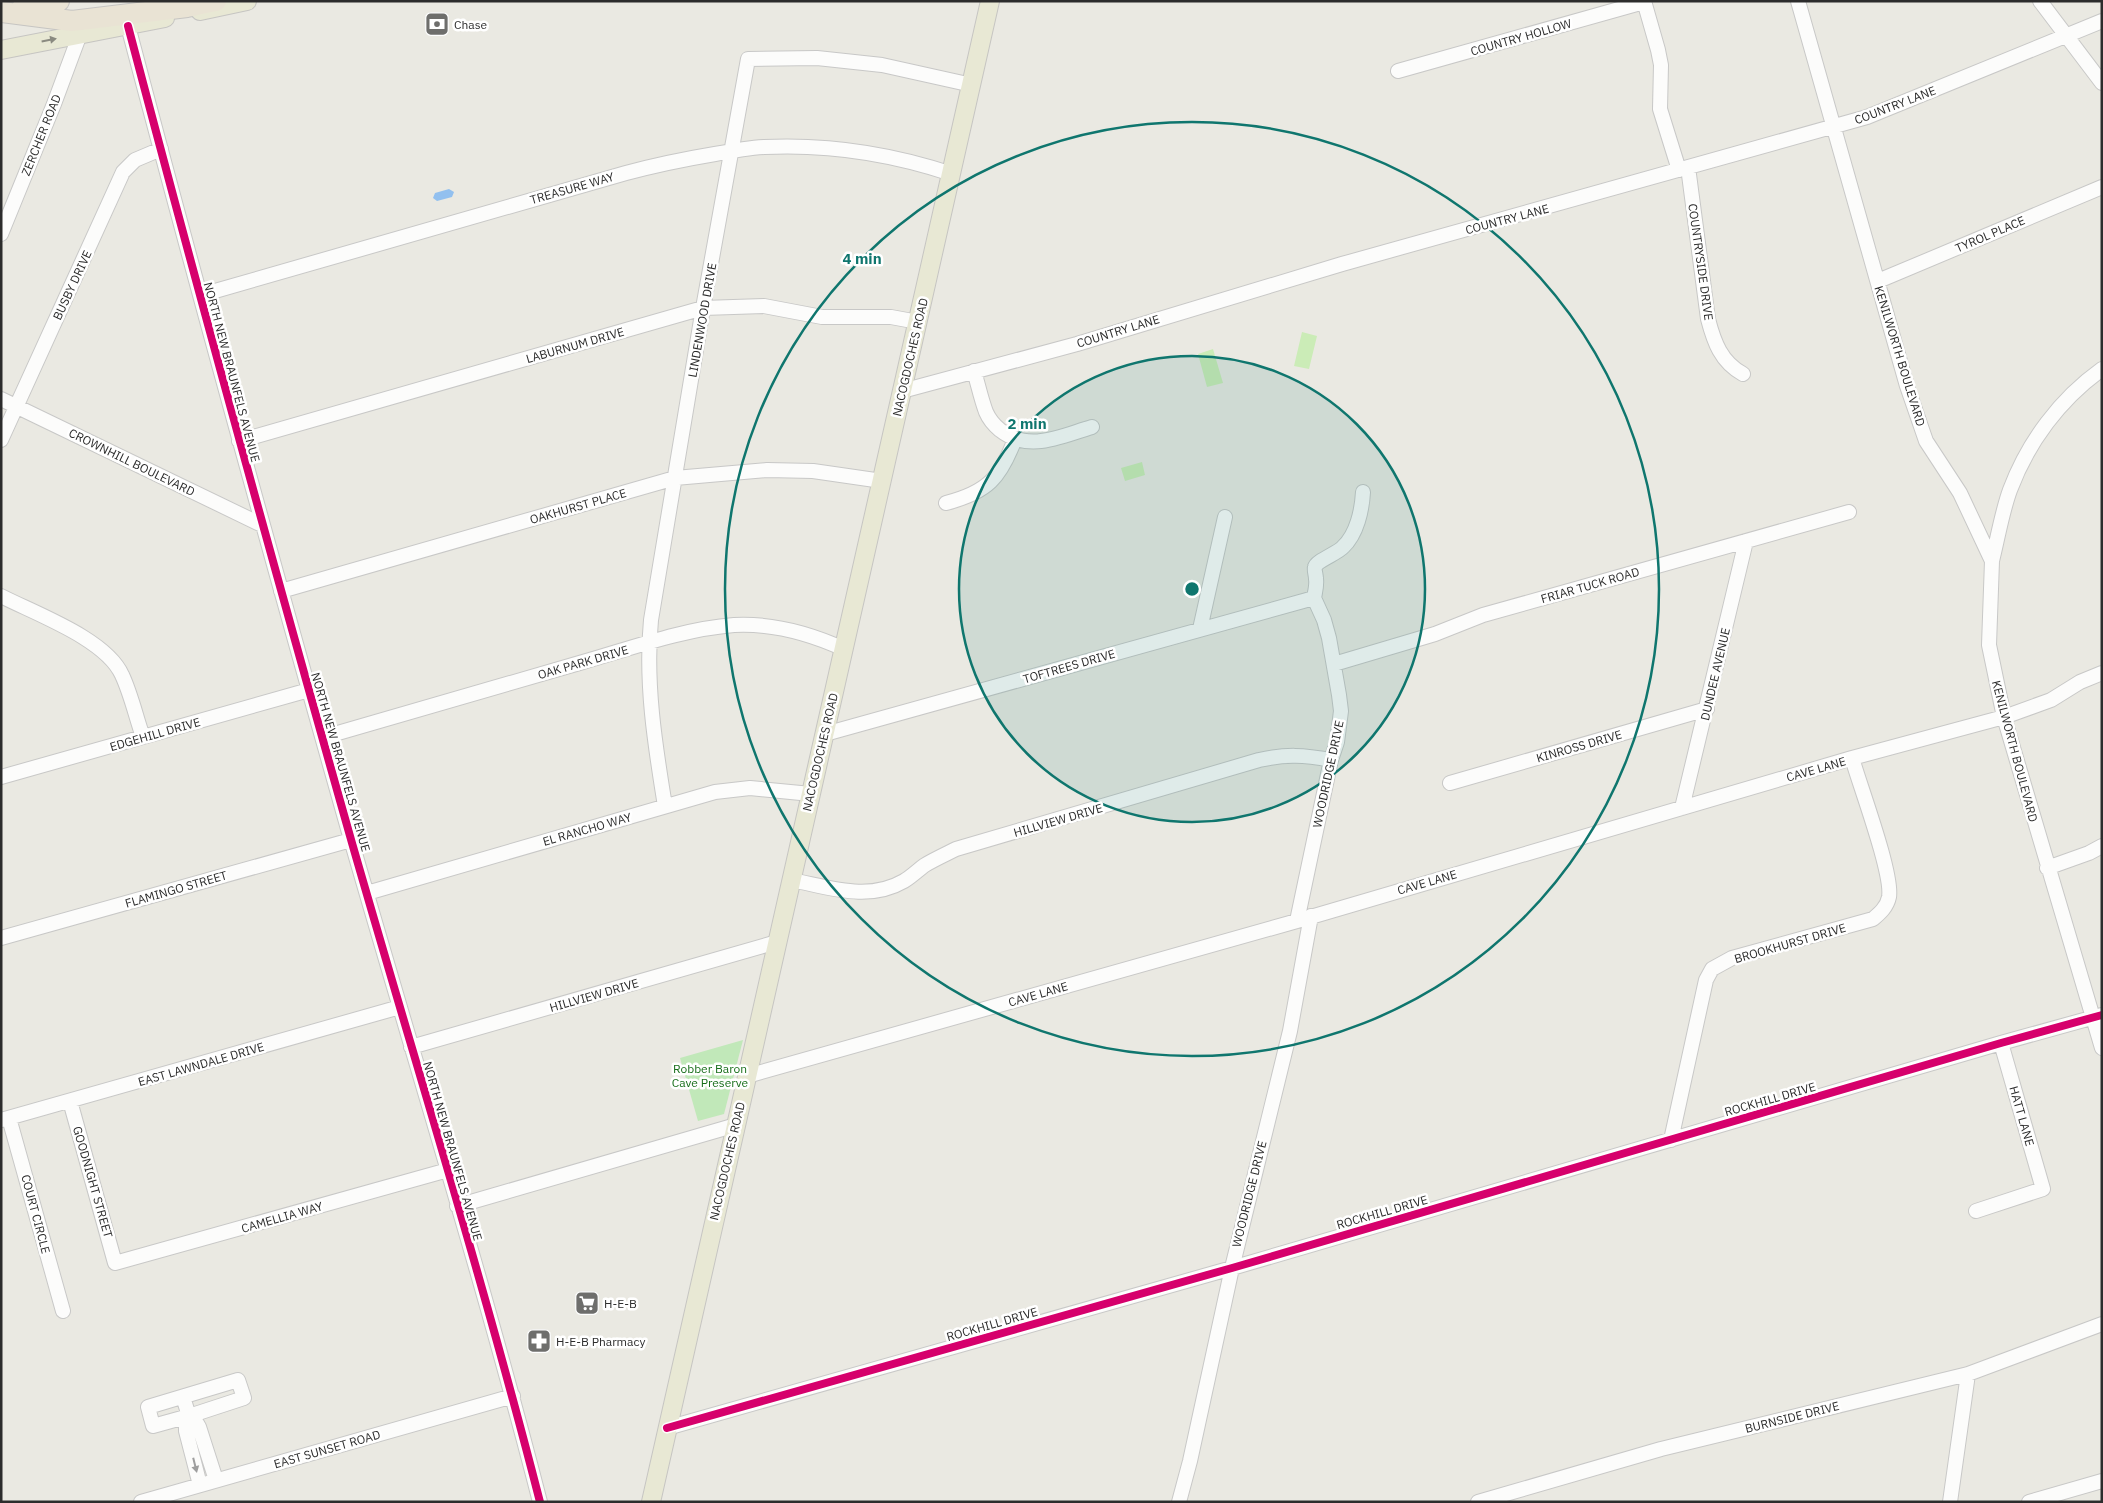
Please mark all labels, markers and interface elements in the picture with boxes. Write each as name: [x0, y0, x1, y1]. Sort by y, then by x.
bank icon: Chase: [424, 11, 450, 37]
street label: COUNTRY HOLLOW: [1469, 15, 1573, 59]
place label: Chase: [454, 17, 488, 32]
one-way arrow: [41, 36, 57, 44]
street label: COUNTRY LANE: [1852, 83, 1938, 127]
street label: ZERCHER ROAD: [18, 92, 64, 178]
street label: TREASURE WAY: [528, 169, 616, 207]
street label: COUNTRY LANE: [1464, 201, 1550, 237]
street label: COUNTRYSIDE DRIVE: [1685, 203, 1717, 321]
street label: TYROL PLACE: [1953, 213, 2027, 255]
street label: BUSBY DRIVE: [49, 248, 95, 322]
text: 4 min: [842, 249, 882, 268]
street label: LINDENWOOD DRIVE: [685, 261, 719, 379]
street label: NORTH NEW BRAUNFELS AVENUE: [201, 280, 263, 464]
street label: KENILWORTH BOULEVARD: [1871, 284, 1929, 428]
street label: NACOGDOCHES ROAD: [889, 296, 931, 418]
street label: COUNTRY LANE: [1075, 311, 1161, 351]
street label: LABURNUM DRIVE: [524, 324, 626, 366]
text: 2 min: [1007, 414, 1047, 433]
street label: CROWNHILL BOULEVARD: [67, 425, 197, 499]
street label: OAKHURST PLACE: [528, 485, 628, 527]
street label: FRIAR TUCK ROAD: [1539, 564, 1641, 606]
centre of rings: [1183, 580, 1201, 598]
street label: DUNDEE AVENUE: [1697, 626, 1733, 722]
street label: OAK PARK DRIVE: [536, 642, 630, 682]
street label: TOFTREES DRIVE: [1021, 646, 1117, 686]
street label: NORTH NEW BRAUNFELS AVENUE: [308, 671, 374, 853]
street label: KENILWORTH BOULEVARD: [1989, 679, 2041, 823]
street label: NACOGDOCHES ROAD: [799, 691, 841, 813]
street label: EDGEHILL DRIVE: [108, 714, 202, 754]
street label: WOODRIDGE DRIVE: [1309, 719, 1347, 829]
street label: KINROSS DRIVE: [1534, 727, 1624, 765]
street label: CAVE LANE: [1785, 753, 1847, 785]
street label: HILLVIEW DRIVE: [1012, 800, 1104, 840]
street label: EL RANCHO WAY: [541, 809, 633, 849]
street label: CAVE LANE: [1396, 866, 1458, 898]
street label: FLAMINGO STREET: [123, 867, 229, 911]
street label: BROOKHURST DRIVE: [1732, 920, 1848, 966]
street label: HILLVIEW DRIVE: [548, 975, 640, 1015]
street label: CAVE LANE: [1007, 978, 1069, 1010]
street label: EAST LAWNDALE DRIVE: [136, 1039, 266, 1089]
street label: NORTH NEW BRAUNFELS AVENUE: [420, 1060, 486, 1242]
park label: Robber Baron Cave Preserve: [672, 1061, 749, 1090]
street label: ROCKHILL DRIVE: [1723, 1079, 1817, 1119]
street label: HATT LANE: [2006, 1084, 2038, 1148]
street label: NACOGDOCHES ROAD: [706, 1100, 748, 1222]
street label: GOODNIGHT STREET: [70, 1124, 116, 1240]
street label: WOODRIDGE DRIVE: [1229, 1139, 1269, 1249]
street label: COURT CIRCLE: [18, 1173, 54, 1255]
street label: ROCKHILL DRIVE: [1335, 1192, 1429, 1232]
street label: CAMELLIA WAY: [240, 1198, 324, 1236]
supermarket icon: H-E-B: [574, 1290, 600, 1316]
place label: H-E-B: [604, 1296, 637, 1311]
street label: ROCKHILL DRIVE: [945, 1304, 1039, 1344]
pharmacy icon: H-E-B Pharmacy: [526, 1328, 552, 1354]
place label: H-E-B Pharmacy: [556, 1334, 646, 1349]
street label: BURNSIDE DRIVE: [1743, 1398, 1841, 1436]
street label: EAST SUNSET ROAD: [272, 1427, 382, 1471]
one-way arrow: [191, 1458, 199, 1473]

